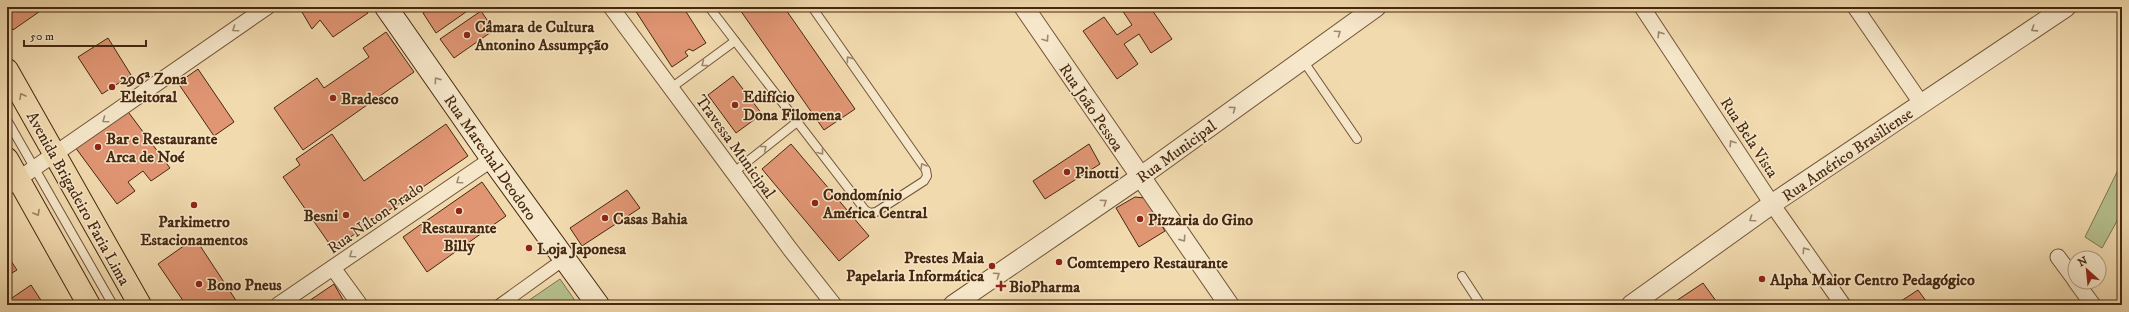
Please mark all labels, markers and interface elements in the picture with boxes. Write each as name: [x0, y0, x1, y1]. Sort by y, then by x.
place label: Câmara de Cultura Antonino Assumpção: [474, 17, 609, 55]
scale bar: [24, 22, 146, 48]
one-way arrow: [232, 24, 239, 32]
one-way arrow: [2031, 24, 2038, 31]
text: 50 m: [30, 29, 54, 44]
marker: Câmara de Cultura Antonino Assumpção: [462, 30, 472, 40]
one-way arrow: [1334, 30, 1341, 38]
one-way arrow: [1657, 31, 1665, 38]
one-way arrow: [1041, 35, 1049, 42]
one-way arrow: [846, 56, 854, 63]
one-way arrow: [701, 59, 708, 66]
street label: Rua João Pessoa: [1055, 60, 1128, 155]
place label: 296ª Zona Eleitoral: [120, 69, 188, 107]
one-way arrow: [435, 77, 442, 84]
marker: 296ª Zona Eleitoral: [107, 82, 117, 92]
place label: Edifício Dona Filomena: [743, 87, 843, 125]
place label: Bradesco: [341, 89, 399, 109]
street label: Rua Marechal Deodoro: [439, 91, 541, 224]
street label: Travessa Municipal: [691, 91, 780, 202]
one-way arrow: [19, 93, 27, 100]
marker: Bradesco: [328, 93, 338, 103]
street label: Rua Bela Vista: [1716, 94, 1783, 182]
marker: Edifício Dona Filomena: [730, 100, 740, 110]
street label: Rua Américo Brasiliense: [1778, 103, 1917, 206]
one-way arrow: [1228, 107, 1235, 114]
street label: Avenida Brigadeiro Faria Lima: [22, 108, 134, 289]
one-way arrow: [102, 115, 109, 123]
street label: Rua Municipal: [1133, 116, 1221, 187]
place label: Bar e Restaurante Arca de Noé: [105, 129, 218, 167]
one-way arrow: [1730, 140, 1737, 147]
marker: Bar e Restaurante Arca de Noé: [93, 142, 103, 152]
one-way arrow: [759, 146, 766, 153]
one-way arrow: [816, 148, 823, 155]
one-way arrow: [920, 163, 927, 170]
place label: Pinotti: [1075, 163, 1119, 183]
marker: Pinotti: [1062, 167, 1072, 177]
one-way arrow: [457, 176, 464, 183]
street label: Rua Nílton Prado: [324, 177, 428, 258]
place label: Condomínio América Central: [822, 185, 928, 223]
marker: Condomínio América Central: [810, 198, 820, 208]
one-way arrow: [1100, 199, 1107, 206]
marker: Parkimetro Estacionamentos: [189, 200, 199, 210]
place label: Besni: [303, 206, 338, 226]
marker: Restaurante Billy: [454, 206, 464, 216]
one-way arrow: [33, 209, 40, 216]
place label: Casas Bahia: [613, 209, 689, 229]
marker: Besni: [341, 210, 351, 220]
place label: Pizzaria do Gino: [1148, 210, 1253, 230]
place label: Parkimetro Estacionamentos: [140, 212, 248, 250]
marker: Casas Bahia: [600, 213, 610, 223]
marker: Pizzaria do Gino: [1135, 214, 1145, 224]
one-way arrow: [1749, 214, 1756, 222]
place label: Restaurante Billy: [422, 218, 497, 256]
one-way arrow: [1178, 235, 1186, 242]
place label: Loja Japonesa: [537, 239, 627, 259]
marker: Loja Japonesa: [524, 243, 534, 253]
one-way arrow: [1802, 247, 1810, 254]
place label: Prestes Maia Papelaria Informática: [846, 248, 985, 286]
one-way arrow: [350, 250, 357, 257]
north arrow: [2067, 250, 2107, 290]
place label: Comtempero Restaurante: [1067, 253, 1228, 273]
text: N: [2076, 254, 2090, 270]
marker: Comtempero Restaurante: [1054, 257, 1064, 267]
marker: Prestes Maia Papelaria Informática: [987, 261, 997, 271]
place label: Alpha Maior Centro Pedagógico: [1769, 270, 1975, 290]
one-way arrow: [993, 272, 1000, 280]
marker: Alpha Maior Centro Pedagógico: [1757, 274, 1767, 284]
place label: Bono Pneus: [207, 275, 282, 295]
place label: BioPharma: [1009, 277, 1081, 297]
marker: Bono Pneus: [194, 279, 204, 289]
marker: BioPharma: [996, 281, 1006, 291]

